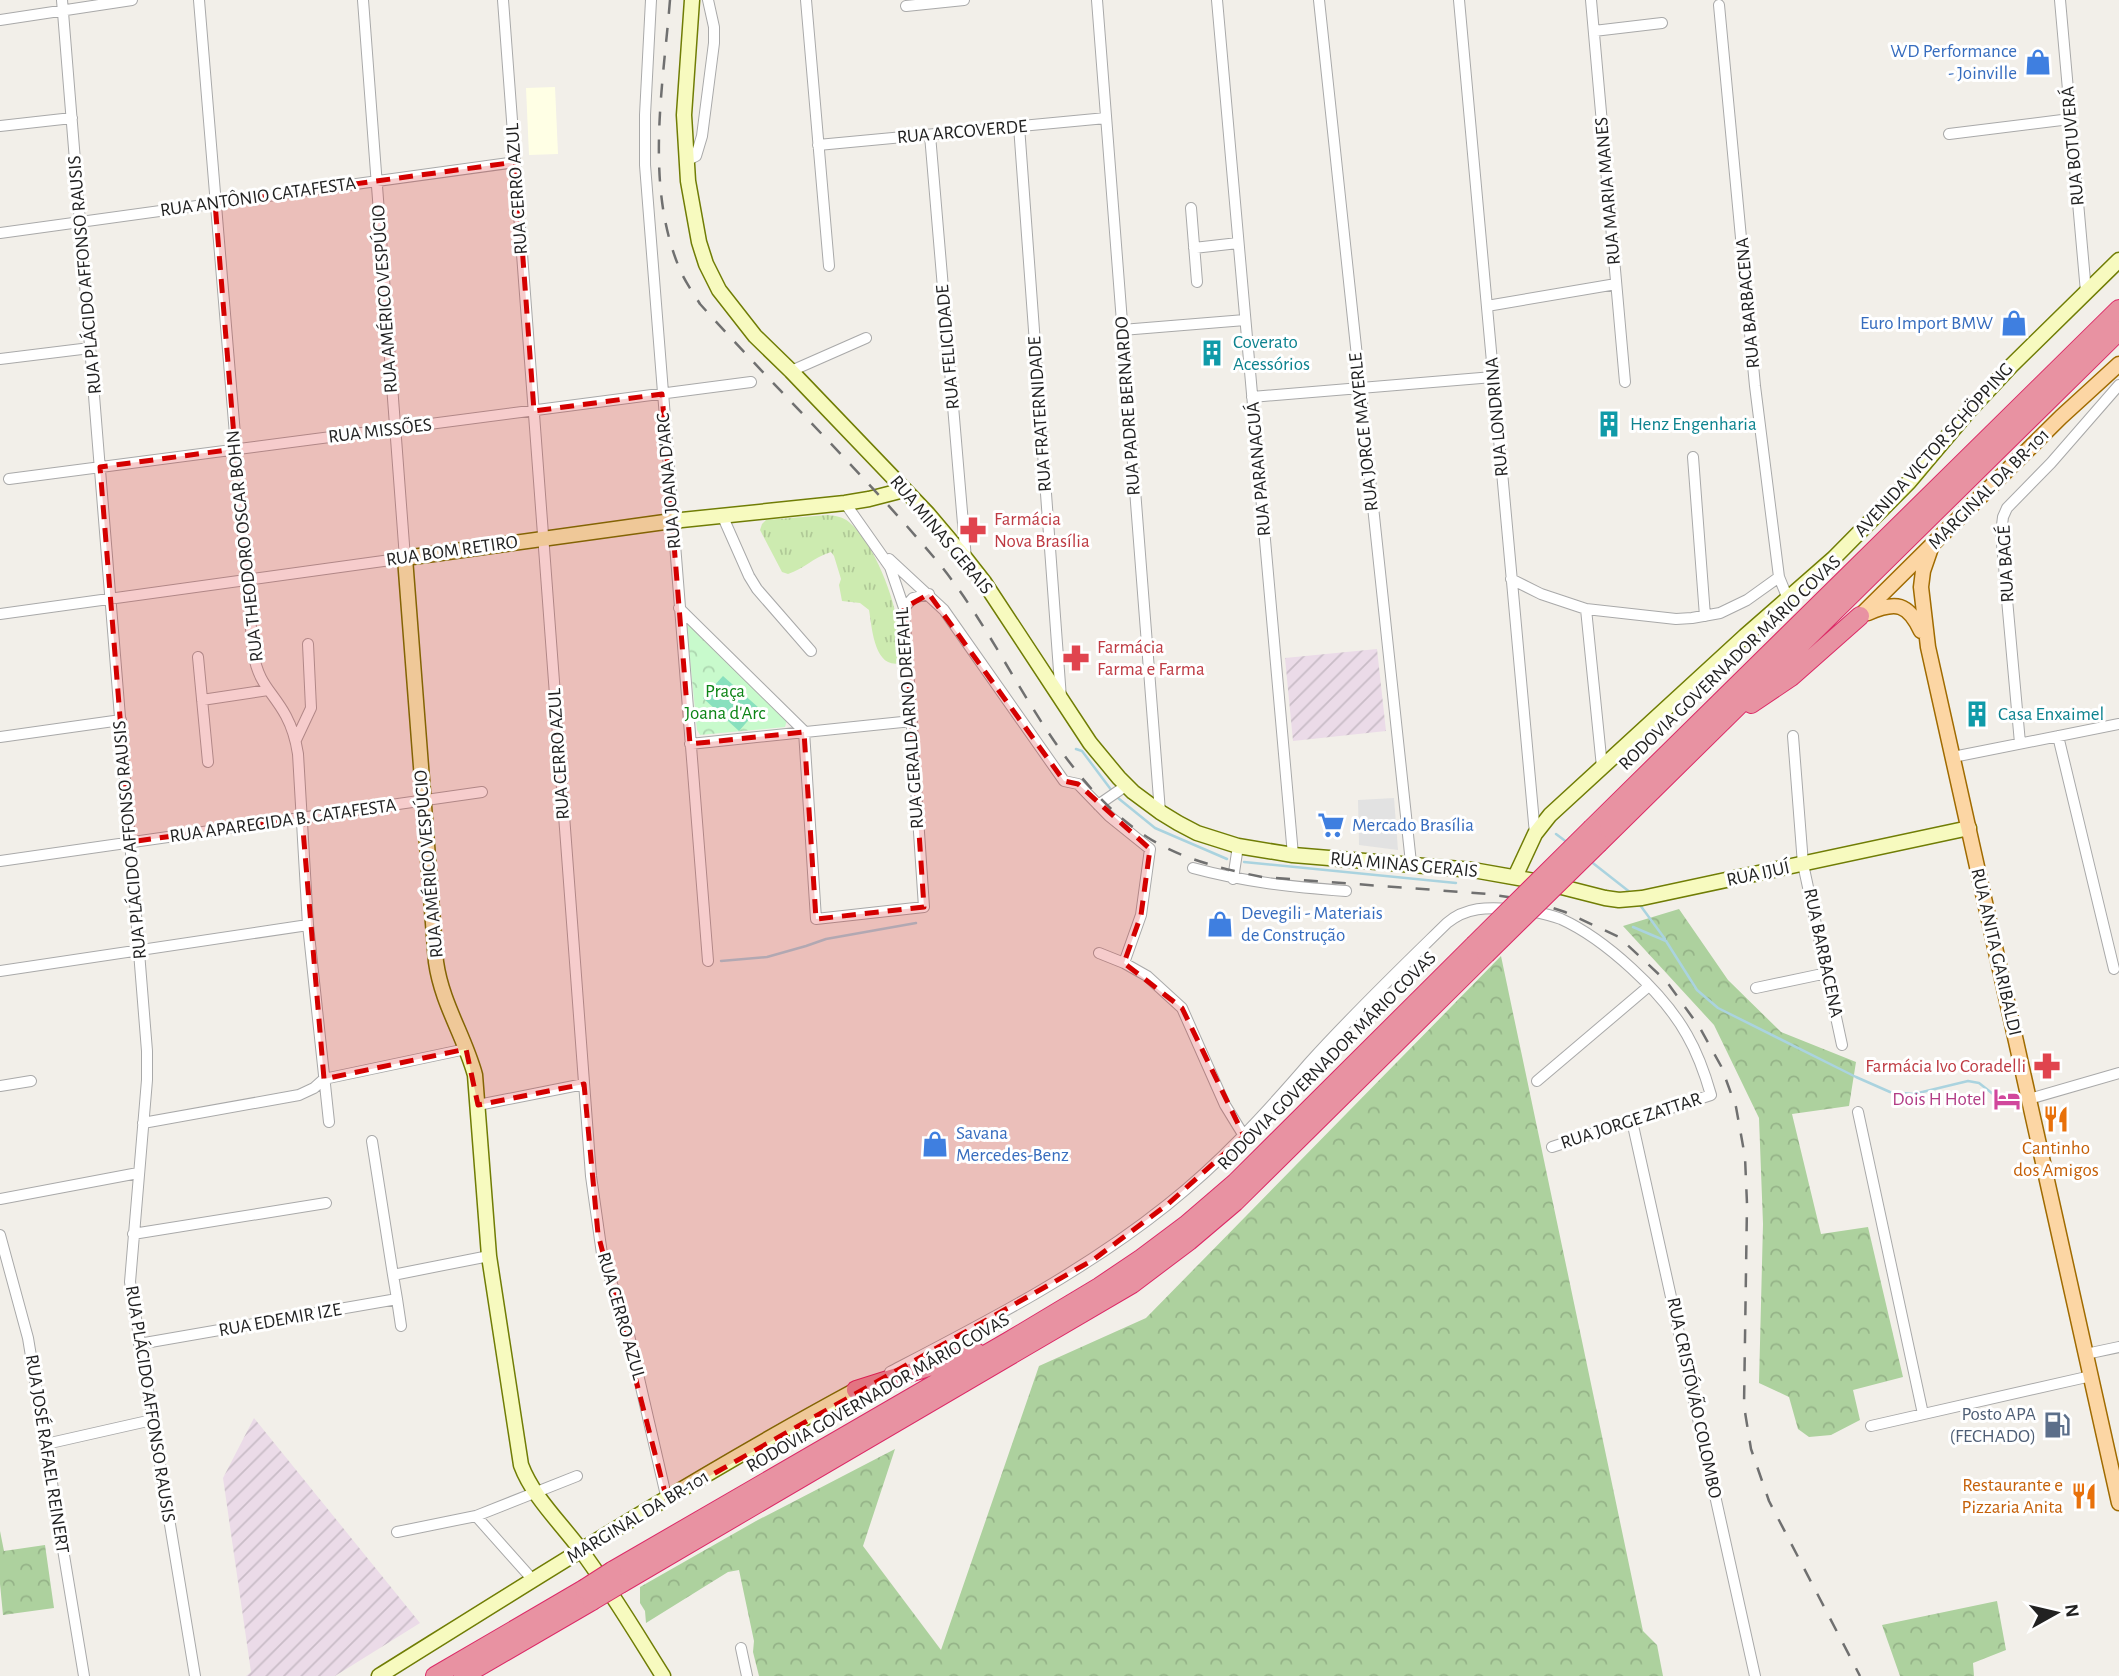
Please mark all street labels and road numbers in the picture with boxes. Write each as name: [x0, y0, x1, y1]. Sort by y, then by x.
street label: RUA BOTUVERÁ: [2056, 85, 2088, 207]
street label: RUA MARIA MANES: [1592, 116, 1624, 266]
street label: RUA ARCOVERDE: [896, 117, 1028, 147]
street label: RUA CERRO AZUL: [503, 123, 531, 255]
street label: RUA PLÁCIDO AFFONSO RAUSIS: [63, 155, 105, 395]
street label: RUA ANTÔNIO CATAFESTA: [159, 172, 357, 220]
street label: RUA AMÉRICO VESPÚCIO: [367, 204, 401, 394]
street label: RUA BARBACENA: [1733, 237, 1763, 369]
street label: RUA FELICIDADE: [933, 284, 963, 410]
street label: RUA PADRE BERNARDO: [1112, 316, 1144, 496]
street label: RUA FRATERNIDADE: [1025, 335, 1055, 493]
street label: RUA JORGE MAYERLE: [1346, 352, 1382, 512]
street label: RUA LONDRINA: [1482, 356, 1512, 478]
street label: AVENIDA VICTOR SCHÖPPING: [1850, 359, 2017, 541]
street label: RUA PARANAGUÁ: [1242, 401, 1274, 537]
street label: RUA JOANA D'ARC: [654, 412, 684, 550]
street label: RUA MISSÕES: [327, 413, 433, 447]
street label: MARGINAL DA BR-101: [1925, 425, 2053, 553]
street label: RUA THEODORO OSCAR BOHN: [223, 429, 267, 663]
street label: RUA MINAS GERAIS: [886, 472, 996, 598]
street label: RUA BAGÉ: [1992, 525, 2018, 603]
street label: RUA BOM RETIRO: [385, 532, 519, 570]
street label: RODOVIA GOVERNADOR MÁRIO COVAS: [1614, 550, 1845, 774]
street label: RUA GERALD ARNO DREFAHL: [893, 606, 927, 830]
street label: RUA CERRO AZUL: [545, 688, 573, 820]
street label: RUA PLÁCIDO AFFONSO RAUSIS: [108, 720, 150, 960]
street label: RUA AMÉRICO VESPÚCIO: [409, 769, 447, 959]
street label: RUA APARECIDA B. CATAFESTA: [169, 796, 397, 846]
street label: RUA MINAS GERAIS: [1329, 849, 1479, 881]
street label: RUA IJUÍ: [1724, 856, 1792, 890]
street label: RUA ANITA GARIBALDI: [1967, 866, 2025, 1038]
street label: RUA BARBACENA: [1800, 887, 1846, 1019]
street label: RODOVIA GOVERNADOR MÁRIO COVAS: [1213, 947, 1440, 1174]
street label: RUA JORGE ZATTAR: [1558, 1089, 1704, 1153]
street label: RUA CERRO AZUL: [594, 1250, 648, 1382]
street label: RUA PLÁCIDO AFFONSO RAUSIS: [122, 1284, 180, 1524]
street label: RUA CRISTÓVÃO COLOMBO: [1663, 1295, 1727, 1500]
street label: RUA EDEMIR IZE: [217, 1300, 343, 1340]
street label: RODOVIA GOVERNADOR MÁRIO COVAS: [742, 1308, 1013, 1476]
street label: RUA JOSÉ RAFAEL REINERT: [22, 1353, 74, 1555]
street label: MARGINAL DA BR-101: [564, 1467, 712, 1567]

